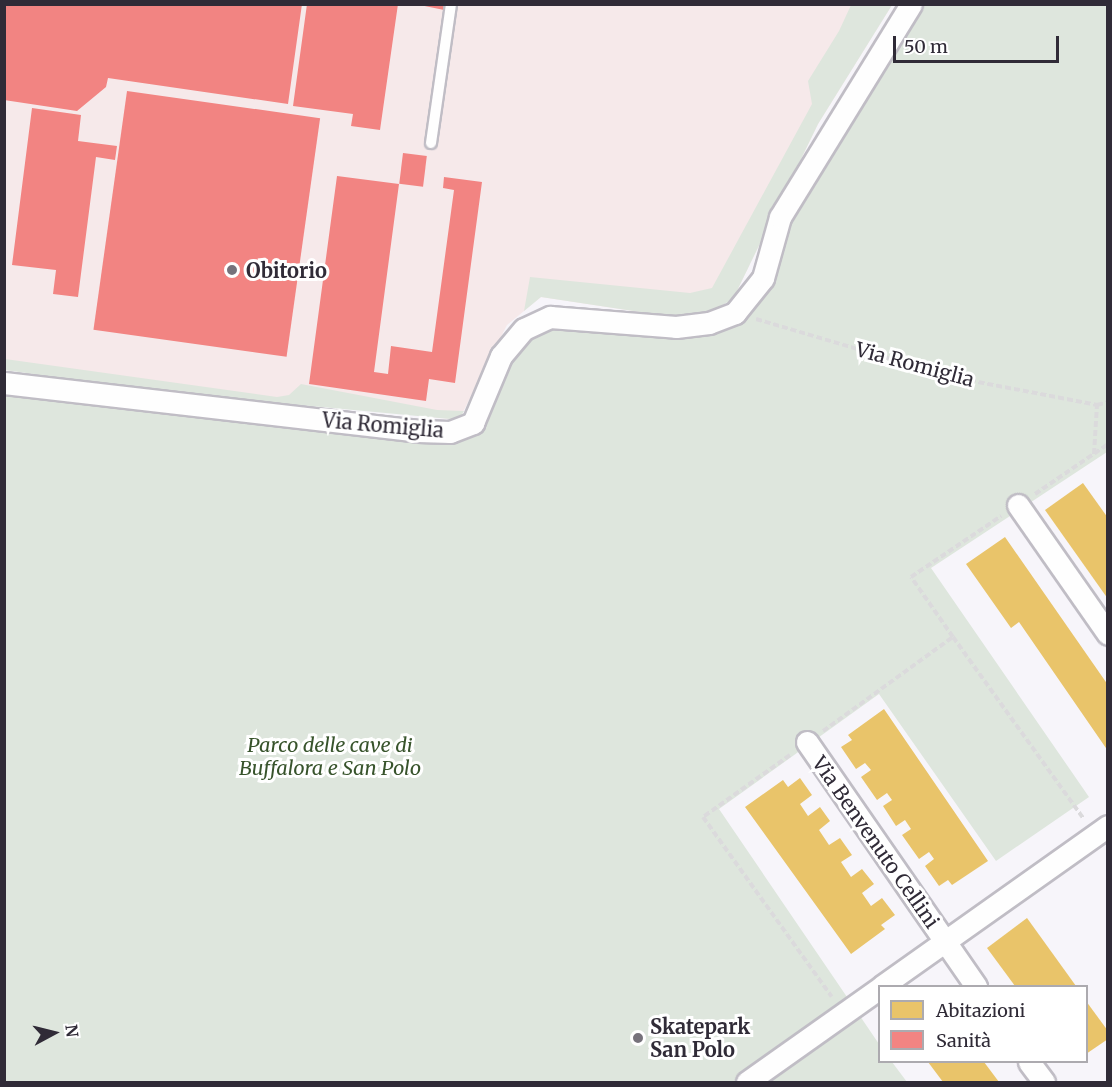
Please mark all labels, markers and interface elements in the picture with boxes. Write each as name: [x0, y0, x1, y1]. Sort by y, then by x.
scale bar: [896, 24, 1062, 62]
text: 50 m: [904, 35, 948, 58]
place label: Obitorio: [246, 258, 327, 282]
marker: Obitorio: [223, 261, 241, 279]
street label: Via Romiglia: [853, 337, 977, 391]
street label: Via Romiglia: [321, 408, 445, 442]
park label: Parco delle cave di Buffalora e San Polo: [239, 733, 421, 780]
street label: Via Benvenuto Cellini: [807, 751, 945, 933]
legend: [878, 985, 1088, 1063]
text: Abitazioni: [936, 999, 1025, 1022]
north arrow: [24, 1003, 84, 1063]
place label: Skatepark San Polo: [650, 1014, 750, 1061]
text: N: [61, 1023, 83, 1038]
text: Sanità: [936, 1029, 991, 1052]
marker: Skatepark San Polo: [631, 1031, 645, 1045]

